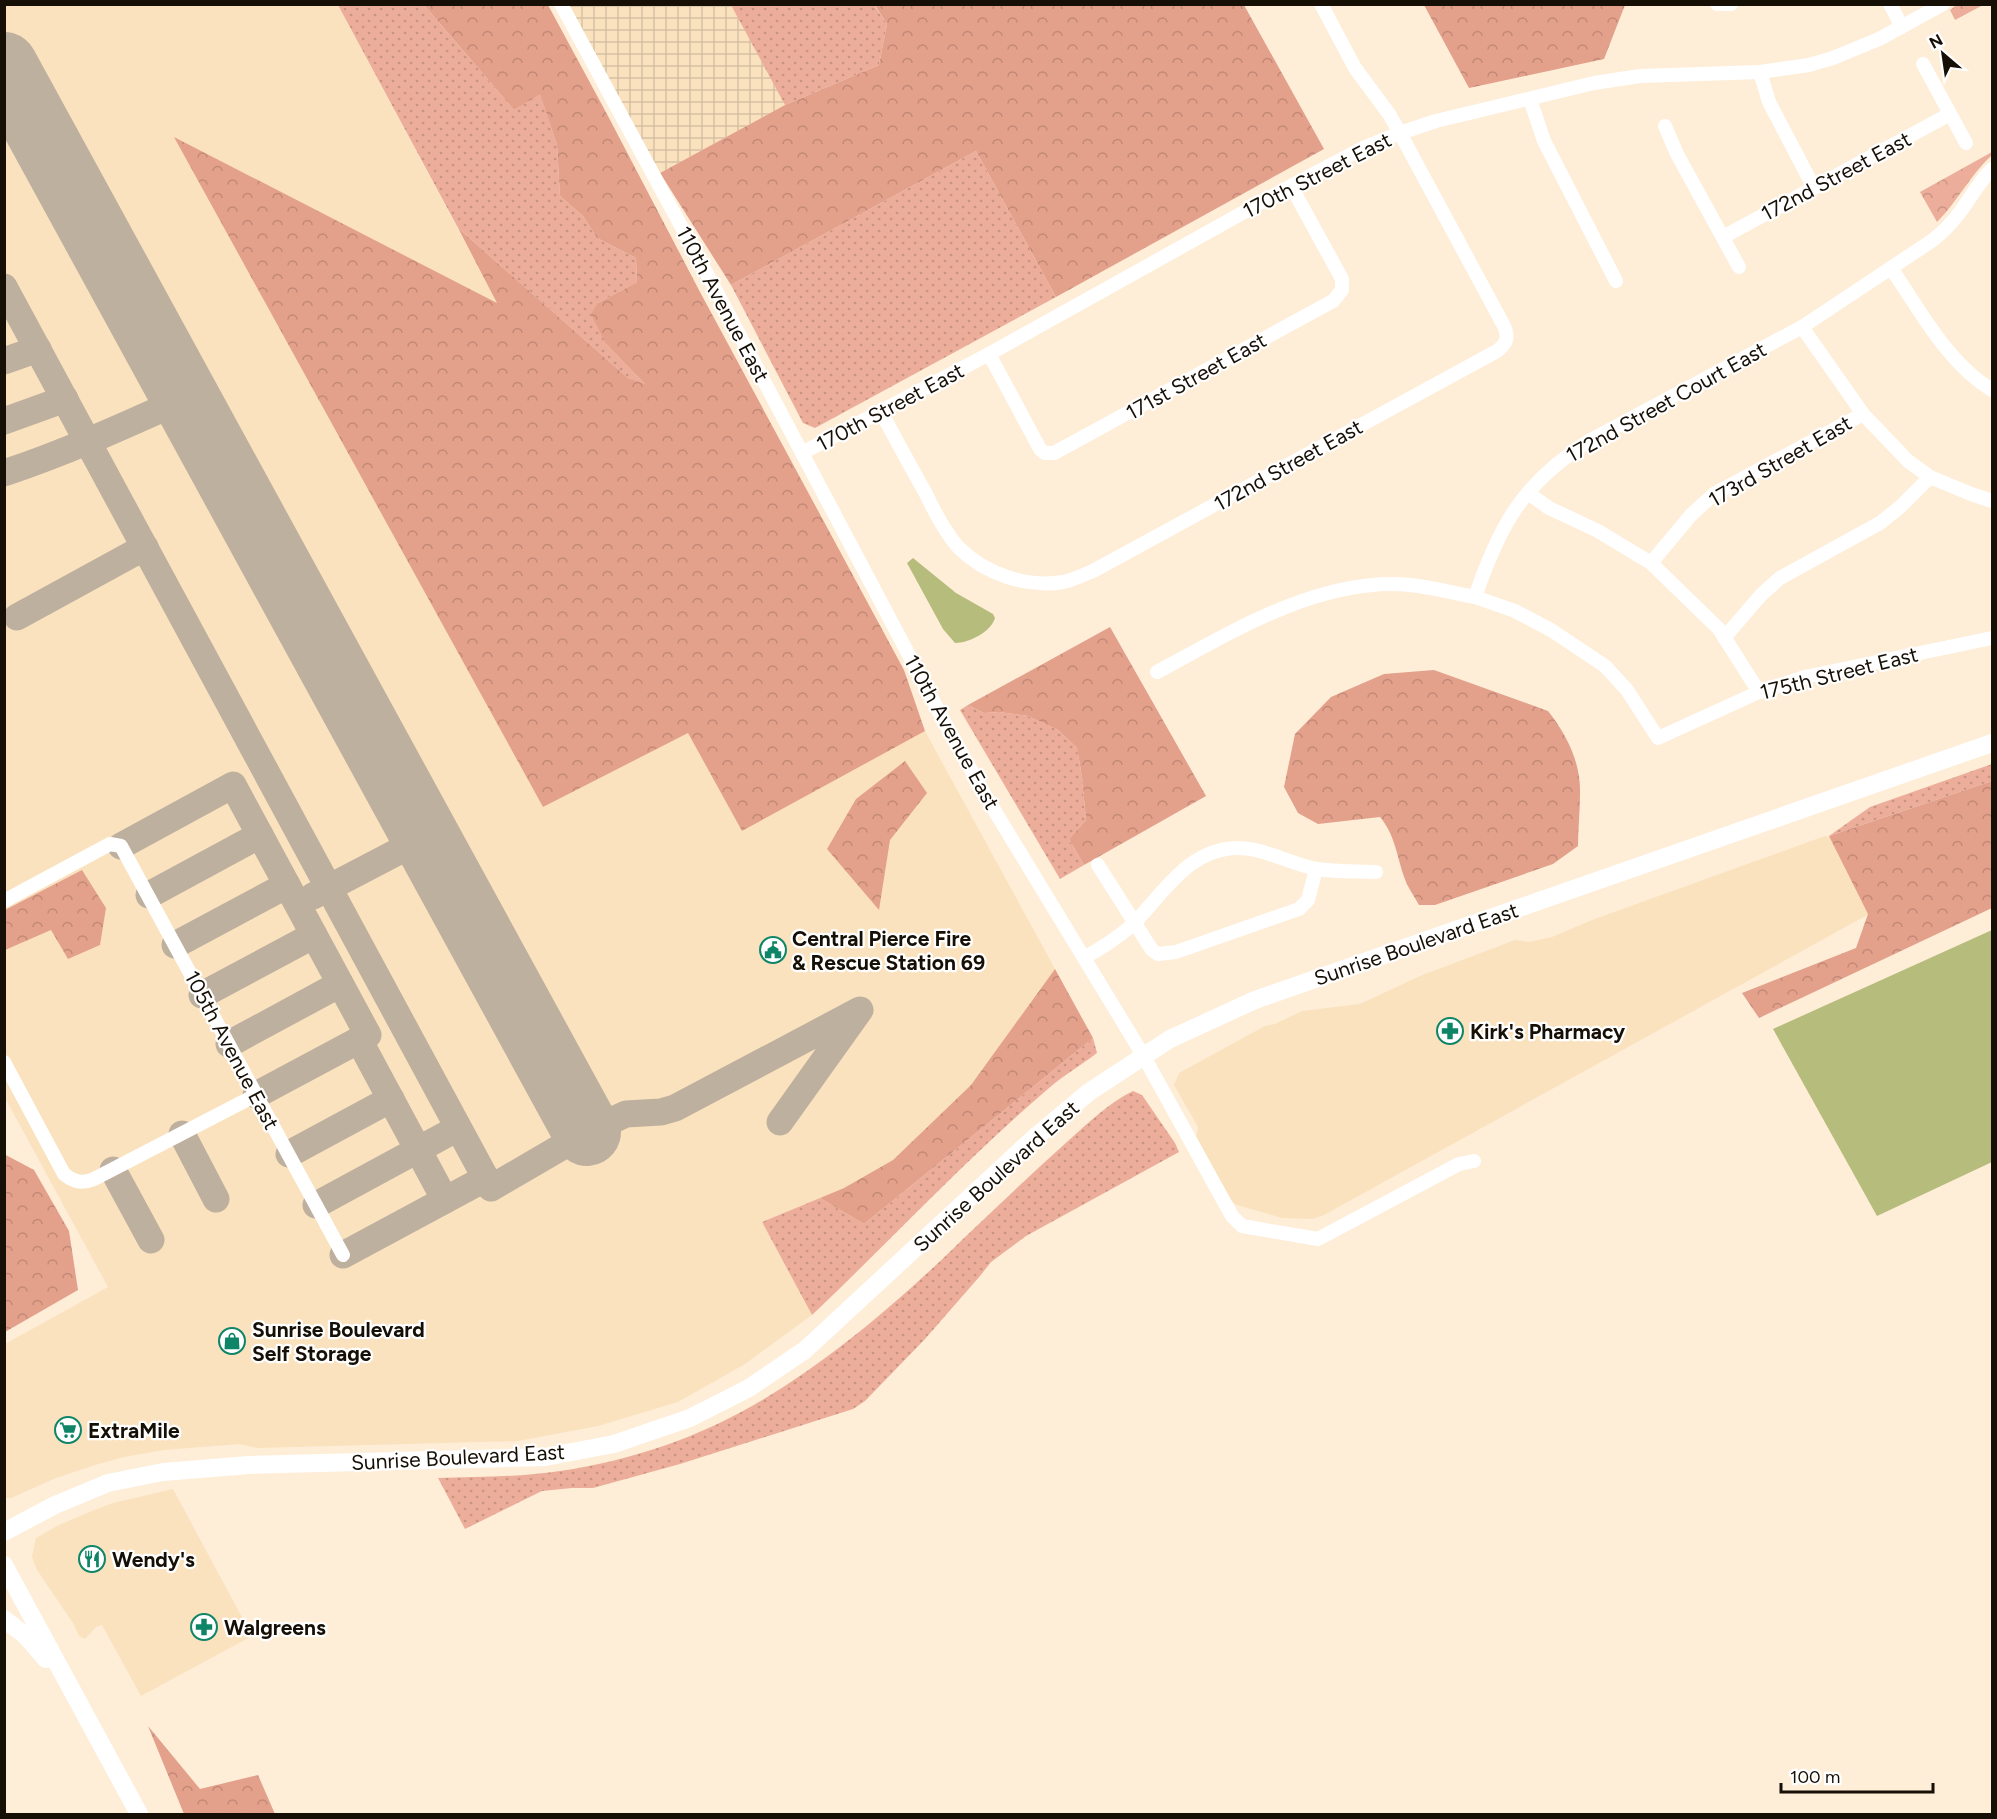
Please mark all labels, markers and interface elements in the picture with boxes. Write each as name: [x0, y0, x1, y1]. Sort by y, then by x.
north arrow: [1913, 24, 1973, 84]
text: N: [1926, 30, 1946, 53]
street label: 172nd Street East: [1757, 126, 1915, 226]
street label: 170th Street East: [1239, 127, 1395, 223]
street label: 110th Avenue East: [671, 222, 775, 386]
street label: 171st Street East: [1122, 327, 1271, 425]
street label: 172nd Street Court East: [1562, 336, 1771, 467]
street label: 170th Street East: [812, 358, 968, 456]
street label: 173rd Street East: [1704, 410, 1856, 512]
street label: 172nd Street East: [1209, 414, 1367, 516]
street label: 175th Street East: [1758, 641, 1921, 705]
street label: 110th Avenue East: [899, 650, 1005, 814]
street label: Sunrise Boulevard East: [1311, 897, 1521, 991]
place label: Central Pierce Fire & Rescue Station 69: [792, 926, 985, 975]
public building icon: Central Pierce Fire & Rescue Station 69: [758, 935, 788, 965]
street label: 105th Avenue East: [180, 966, 284, 1134]
pharmacy icon: Kirk's Pharmacy: [1435, 1016, 1465, 1046]
place label: Kirk's Pharmacy: [1470, 1019, 1626, 1044]
street label: Sunrise Boulevard East: [908, 1095, 1084, 1257]
place label: Sunrise Boulevard Self Storage: [252, 1317, 425, 1366]
shop icon: Sunrise Boulevard Self Storage: [217, 1326, 247, 1356]
supermarket icon: ExtraMile: [53, 1415, 83, 1445]
place label: ExtraMile: [88, 1418, 180, 1443]
street label: Sunrise Boulevard East: [350, 1439, 566, 1475]
restaurant icon: Wendy's: [77, 1544, 107, 1574]
place label: Wendy's: [112, 1547, 195, 1572]
pharmacy icon: Walgreens: [189, 1612, 219, 1642]
place label: Walgreens: [224, 1615, 326, 1640]
scale bar: [1781, 1756, 1932, 1794]
text: 100 m: [1790, 1766, 1840, 1788]

